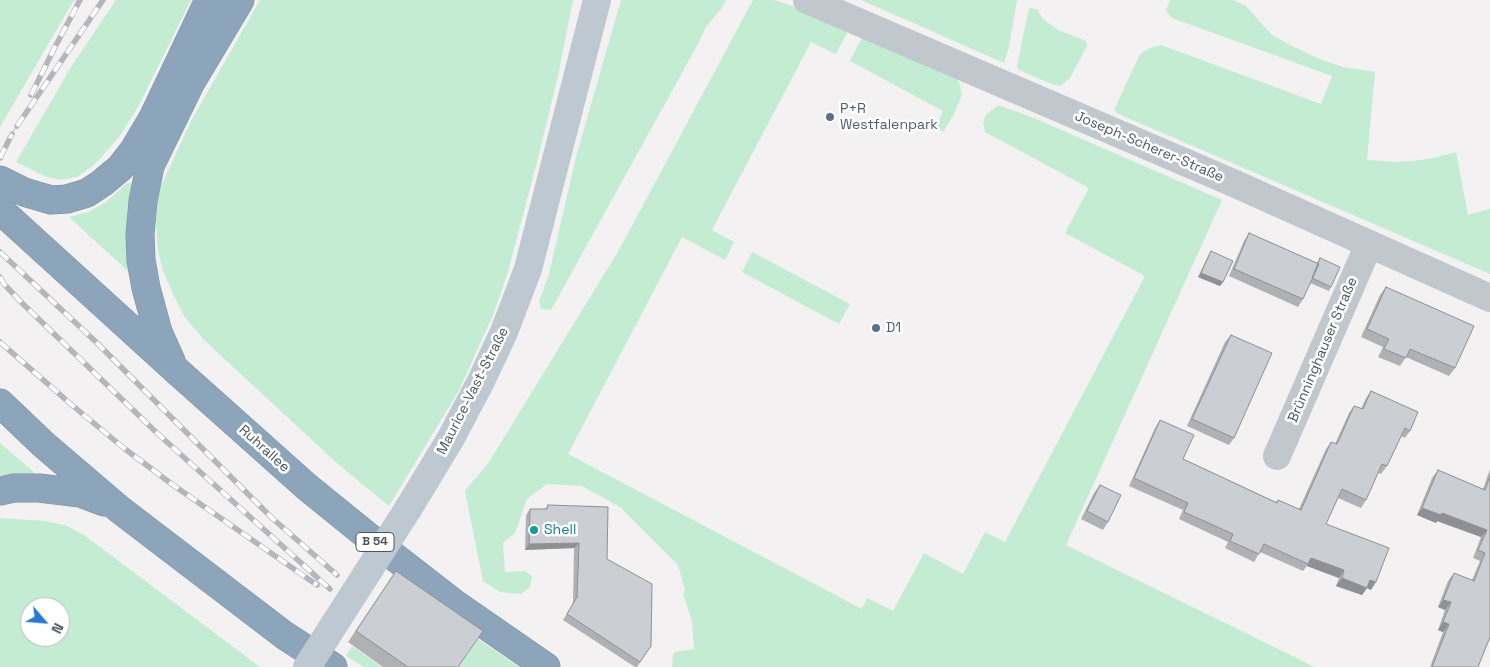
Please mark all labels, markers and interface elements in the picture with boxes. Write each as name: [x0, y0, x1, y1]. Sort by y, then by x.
place label: P+R Westfalenpark: [840, 101, 938, 134]
street label: Joseph-Scherer-Straße: [1072, 108, 1226, 186]
marker: P+R Westfalenpark: [824, 111, 836, 123]
street label: Brünninghauser Straße: [1285, 275, 1361, 425]
place label: D1: [886, 320, 901, 336]
marker: D1: [870, 322, 882, 334]
street label: Maurice-Vast-Straße: [434, 325, 512, 457]
street label: Ruhrallee: [235, 422, 293, 476]
place label: Shell: [544, 522, 576, 538]
marker: Shell: [528, 524, 540, 536]
road number: B 54: [356, 532, 394, 552]
north arrow: [20, 597, 70, 647]
text: N: [47, 620, 68, 637]

